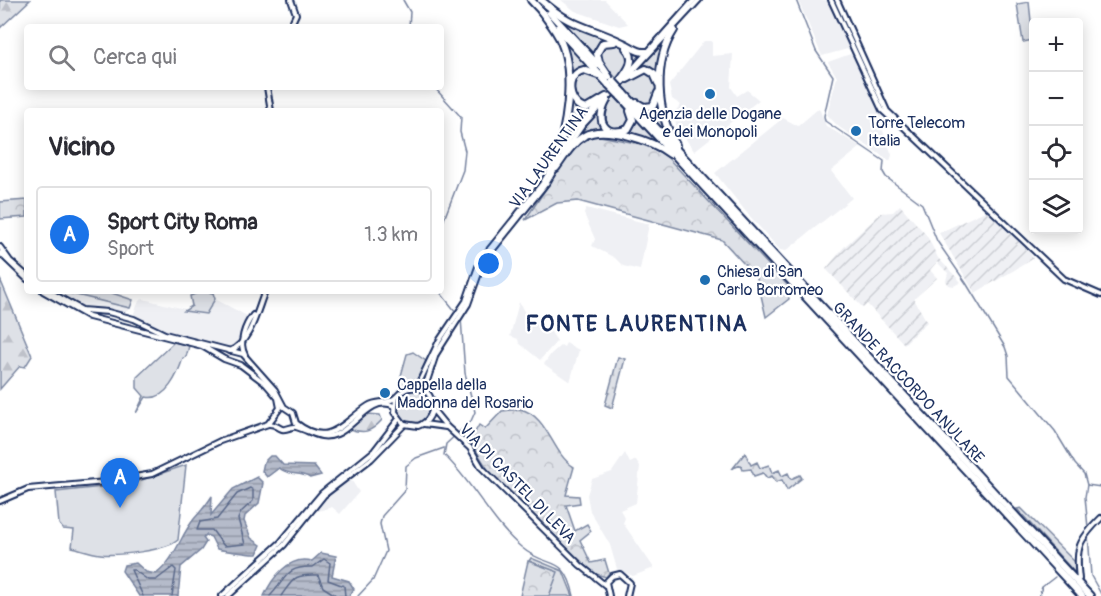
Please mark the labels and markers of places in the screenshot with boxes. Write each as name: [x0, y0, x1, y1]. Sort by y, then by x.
marker: Agenzia delle Dogane e dei Monopoli: [703, 87, 717, 101]
place label: Agenzia delle Dogane e dei Monopoli: [639, 104, 781, 142]
place label: Torre Telecom Italia: [868, 113, 965, 151]
marker: Torre Telecom Italia: [849, 124, 863, 138]
place label: Chiesa di San Carlo Borromeo: [717, 262, 824, 300]
marker: Chiesa di San Carlo Borromeo: [698, 273, 712, 287]
place label: Cappella della Madonna del Rosario: [397, 375, 534, 413]
marker: Cappella della Madonna del Rosario: [378, 386, 392, 400]
pin: A: [100, 458, 140, 508]

